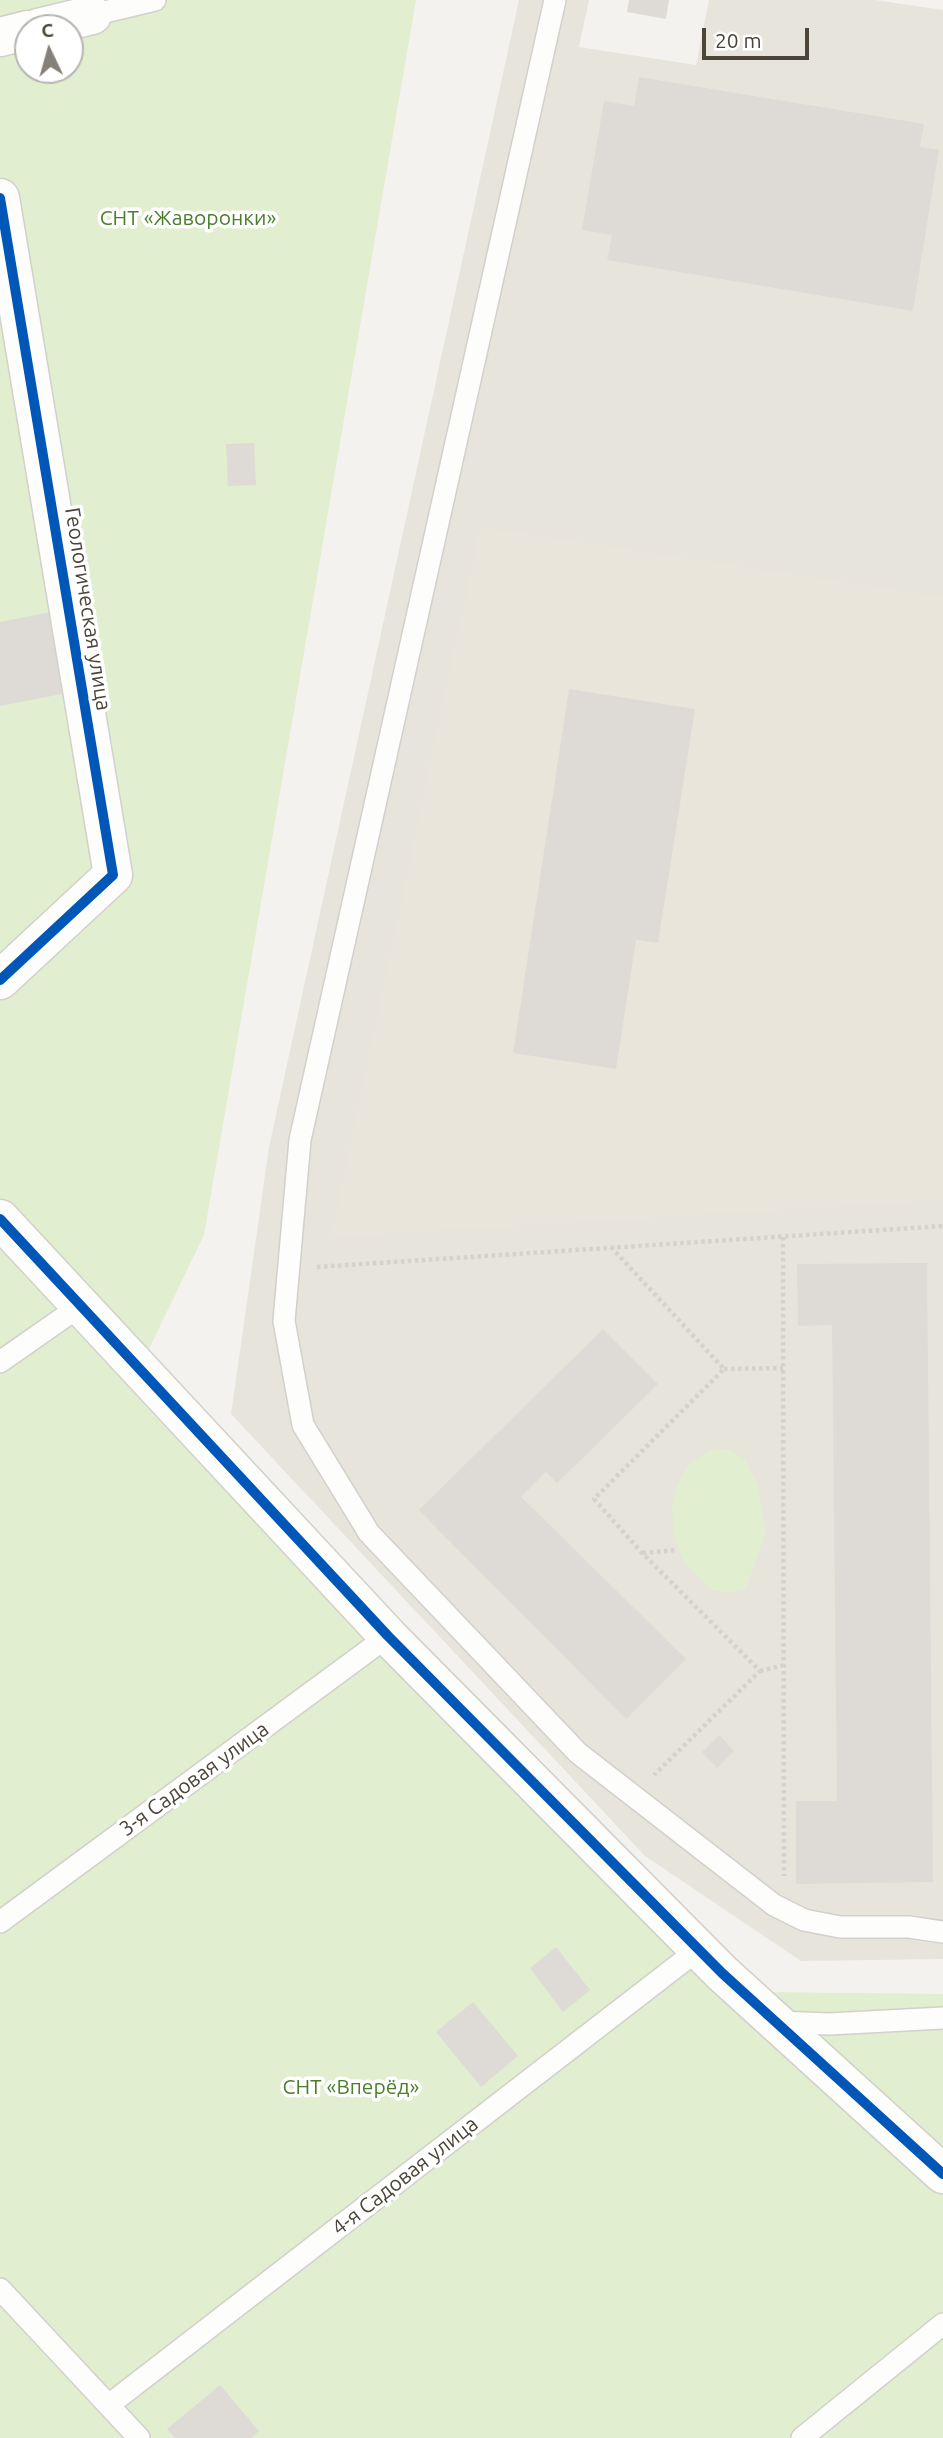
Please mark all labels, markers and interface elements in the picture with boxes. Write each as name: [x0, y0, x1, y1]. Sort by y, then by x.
north arrow: [14, 14, 84, 84]
scale bar: [705, 14, 812, 58]
text: С: [40, 19, 54, 42]
text: 20 m: [715, 28, 762, 52]
park label: СНТ «Жаворонки»: [100, 205, 276, 231]
street label: Геологическая улица: [60, 506, 116, 712]
street label: 3-я Садовая улица: [114, 1716, 274, 1842]
park label: СНТ «Вперёд»: [283, 2074, 419, 2100]
street label: 4-я Садовая улица: [327, 2111, 483, 2241]

